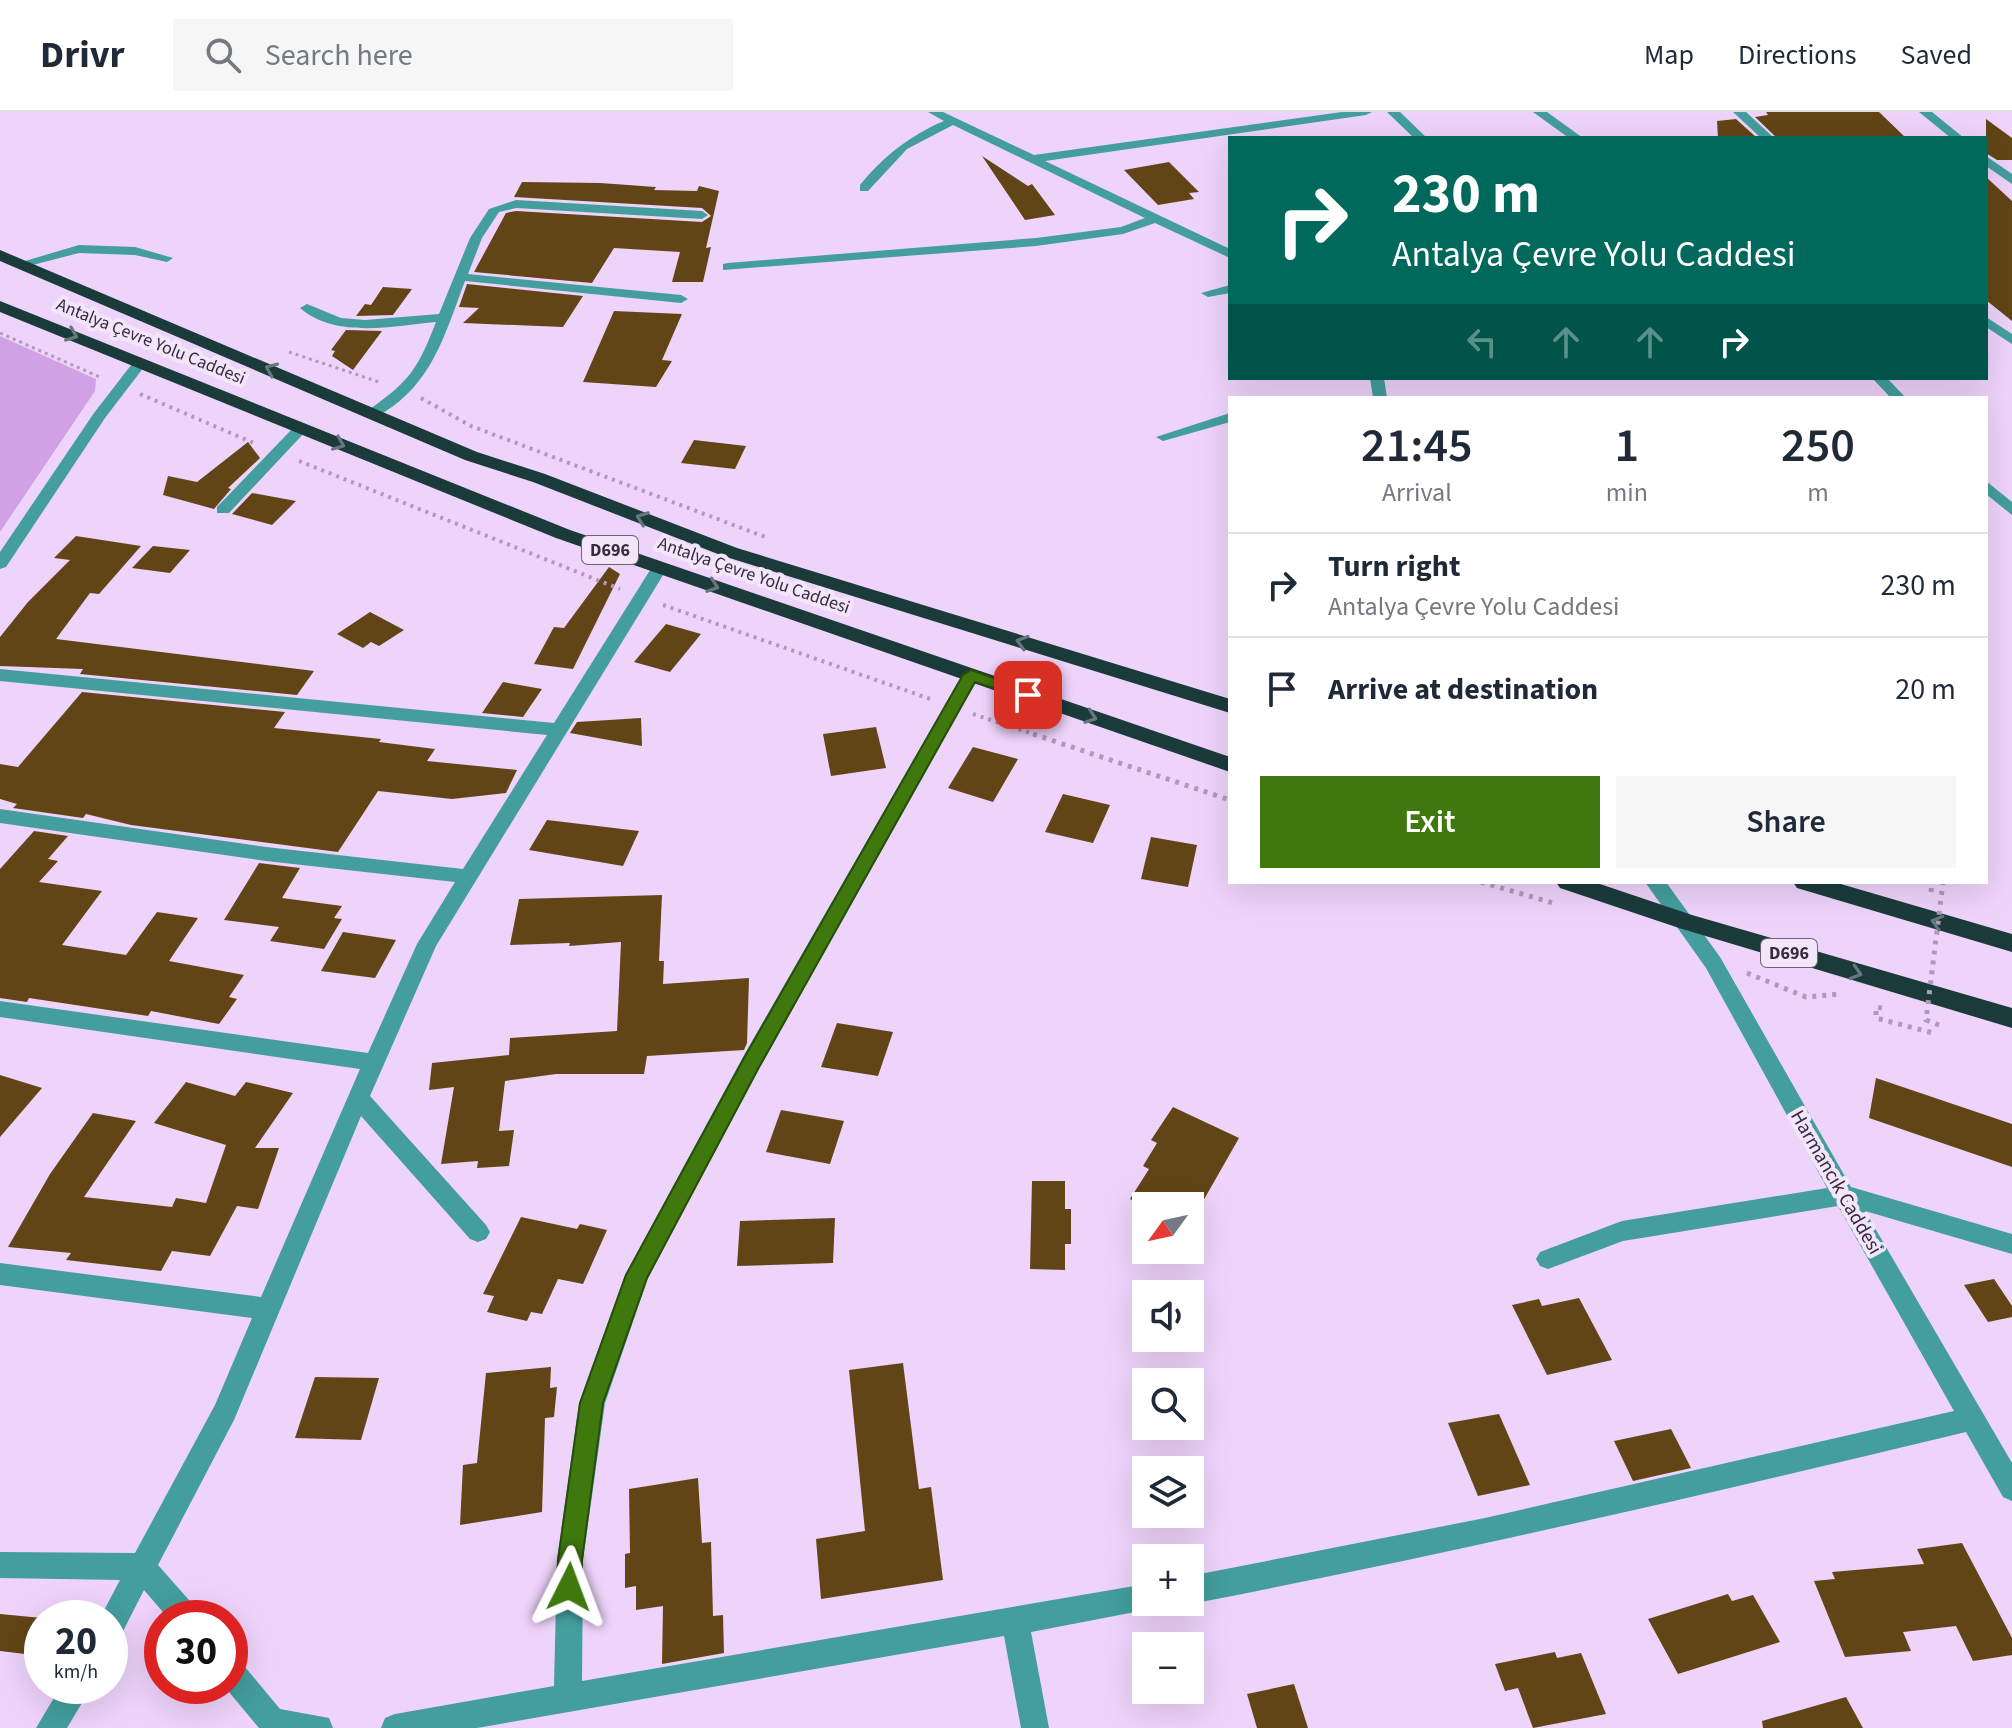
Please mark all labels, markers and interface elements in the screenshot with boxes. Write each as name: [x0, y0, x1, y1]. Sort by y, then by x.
search box: [173, 19, 733, 91]
text: Drivr: [40, 28, 125, 82]
icon: search: [201, 33, 245, 77]
text: Search here: [265, 34, 413, 77]
text: Map: [1644, 35, 1694, 75]
text: Directions: [1738, 35, 1857, 75]
text: Saved: [1901, 35, 1972, 75]
text: 230 m: [1392, 155, 1540, 234]
icon: right: [1260, 168, 1364, 272]
text: Antalya Çevre Yolu Caddesi: [1392, 229, 1796, 280]
street label: Antalya Çevre Yolu Caddesi: [53, 292, 249, 391]
icon: left: [1460, 320, 1504, 364]
icon: ahead: [1544, 320, 1588, 364]
icon: ahead: [1628, 320, 1672, 364]
icon: right: [1712, 320, 1756, 364]
one-way arrow: [64, 326, 78, 342]
one-way arrow: [265, 362, 279, 378]
text: 21:45: [1361, 412, 1473, 480]
text: 1: [1615, 412, 1639, 480]
text: 250: [1781, 412, 1855, 480]
one-way arrow: [331, 434, 345, 450]
text: Arrival: [1382, 474, 1452, 511]
text: min: [1606, 474, 1648, 511]
text: m: [1807, 474, 1829, 511]
one-way arrow: [635, 511, 649, 528]
street label: Antalya Çevre Yolu Caddesi: [654, 531, 853, 620]
road number: D696: [582, 536, 638, 564]
text: Turn right: [1328, 545, 1460, 588]
icon: right: [1260, 563, 1304, 607]
text: 230 m: [1880, 564, 1956, 607]
one-way arrow: [705, 576, 719, 592]
text: Antalya Çevre Yolu Caddesi: [1328, 588, 1619, 625]
one-way arrow: [1015, 635, 1029, 651]
pin: [994, 661, 1062, 729]
icon: arrive: [1260, 667, 1304, 711]
text: Arrive at destination: [1328, 668, 1598, 711]
text: 20 m: [1895, 668, 1956, 711]
icon: arrive: [1006, 673, 1050, 717]
one-way arrow: [1083, 707, 1097, 724]
button: Exit: [1260, 776, 1600, 868]
button: Share: [1616, 776, 1956, 868]
one-way arrow: [1931, 915, 1945, 931]
road number: D696: [1761, 939, 1817, 967]
one-way arrow: [1849, 964, 1863, 980]
street label: Harmancık Caddesi: [1783, 1105, 1889, 1260]
north arrow: [1132, 1192, 1204, 1264]
map controls: [1132, 1192, 1204, 1704]
button: sound: [1132, 1280, 1204, 1352]
button: search: [1132, 1368, 1204, 1440]
button: layers: [1132, 1456, 1204, 1528]
button: +: [1132, 1544, 1204, 1616]
position arrow: [527, 1545, 611, 1629]
speed limit sign: 30: [144, 1600, 248, 1704]
text: 20: [55, 1613, 97, 1670]
button: −: [1132, 1632, 1204, 1704]
text: km/h: [54, 1658, 98, 1686]

